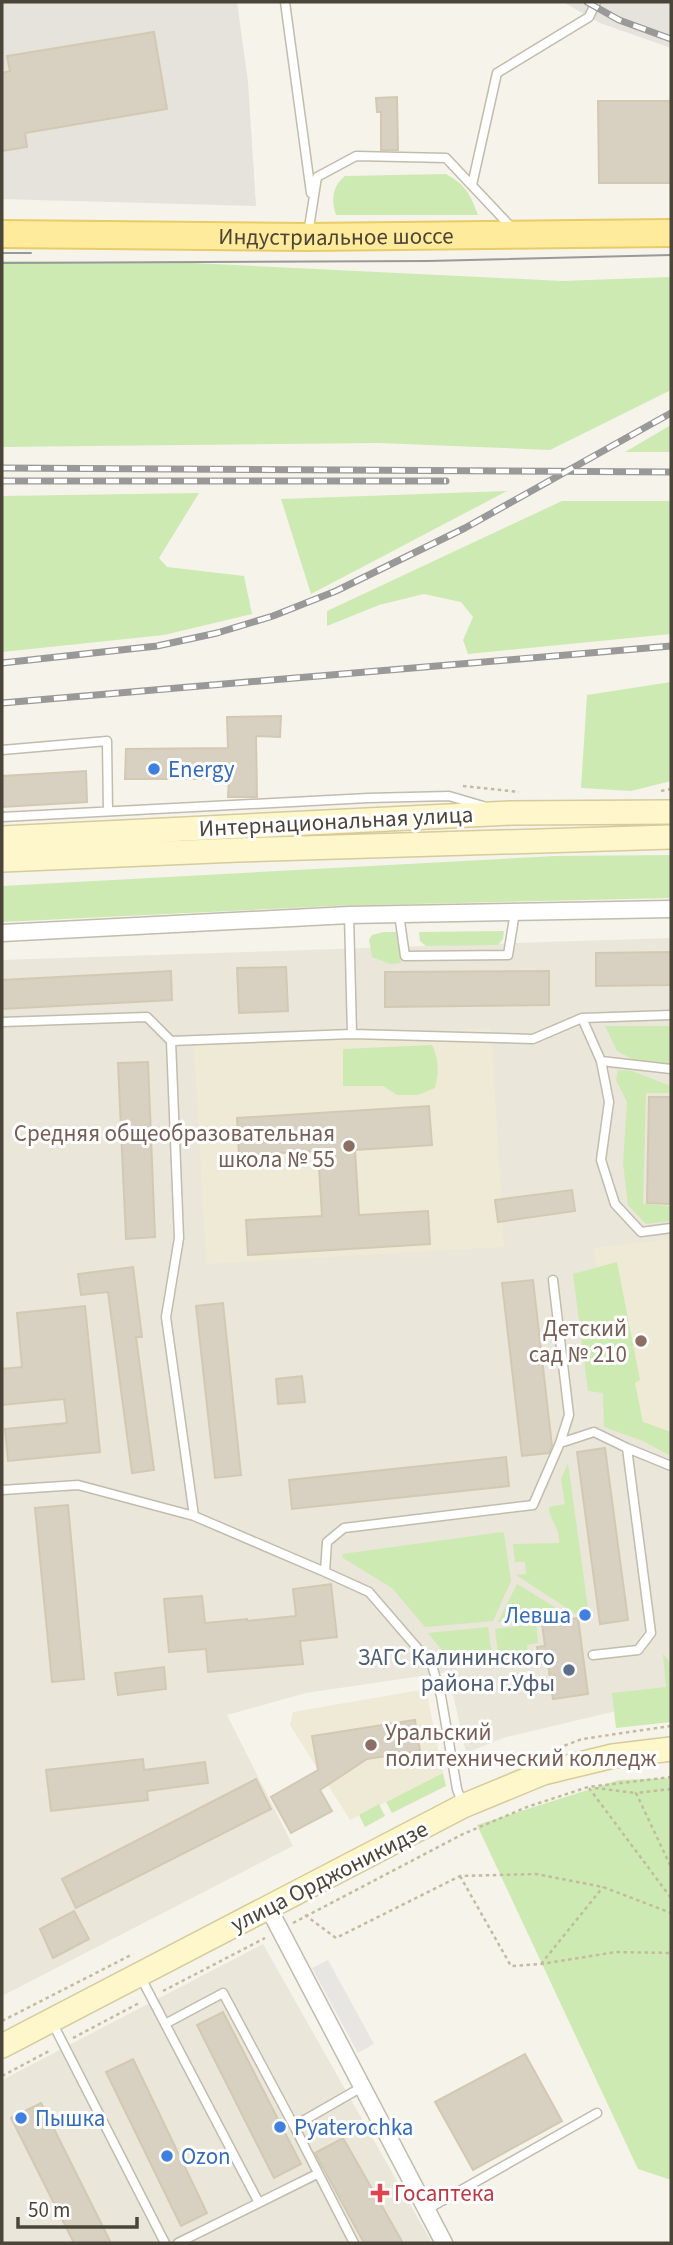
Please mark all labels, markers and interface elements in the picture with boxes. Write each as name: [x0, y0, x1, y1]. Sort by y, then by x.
street label: Индустриальное шоссе: [218, 219, 454, 254]
place label: Energy: [168, 753, 235, 786]
marker: Energy: [146, 761, 162, 777]
street label: Интернациональная улица: [198, 798, 474, 845]
place label: Средняя общеобразовательная школа № 55: [14, 1117, 335, 1176]
marker: Средняя общеобразовательная школа № 55: [341, 1138, 357, 1154]
place label: Детский сад № 210: [529, 1312, 627, 1371]
marker: Детский сад № 210: [633, 1333, 649, 1349]
place label: Левша: [505, 1599, 571, 1632]
marker: Левша: [577, 1607, 593, 1623]
place label: ЗАГС Калининского района г.Уфы: [358, 1641, 555, 1700]
marker: ЗАГС Калининского района г.Уфы: [561, 1662, 577, 1678]
place label: Уральский политехнический колледж: [385, 1716, 656, 1775]
marker: Уральский политехнический колледж: [363, 1737, 379, 1753]
street label: улица Орджоникидзе: [225, 1812, 434, 1941]
place label: Пышка: [35, 2102, 105, 2135]
marker: Пышка: [13, 2110, 29, 2126]
place label: Pyaterochka: [294, 2111, 413, 2144]
marker: Pyaterochka: [272, 2119, 288, 2135]
place label: Ozon: [181, 2140, 231, 2173]
marker: Ozon: [159, 2148, 175, 2164]
place label: Госаптека: [394, 2177, 495, 2210]
marker: Госаптека: [372, 2185, 388, 2201]
scale bar: [18, 2186, 136, 2230]
text: 50 m: [28, 2195, 70, 2225]

